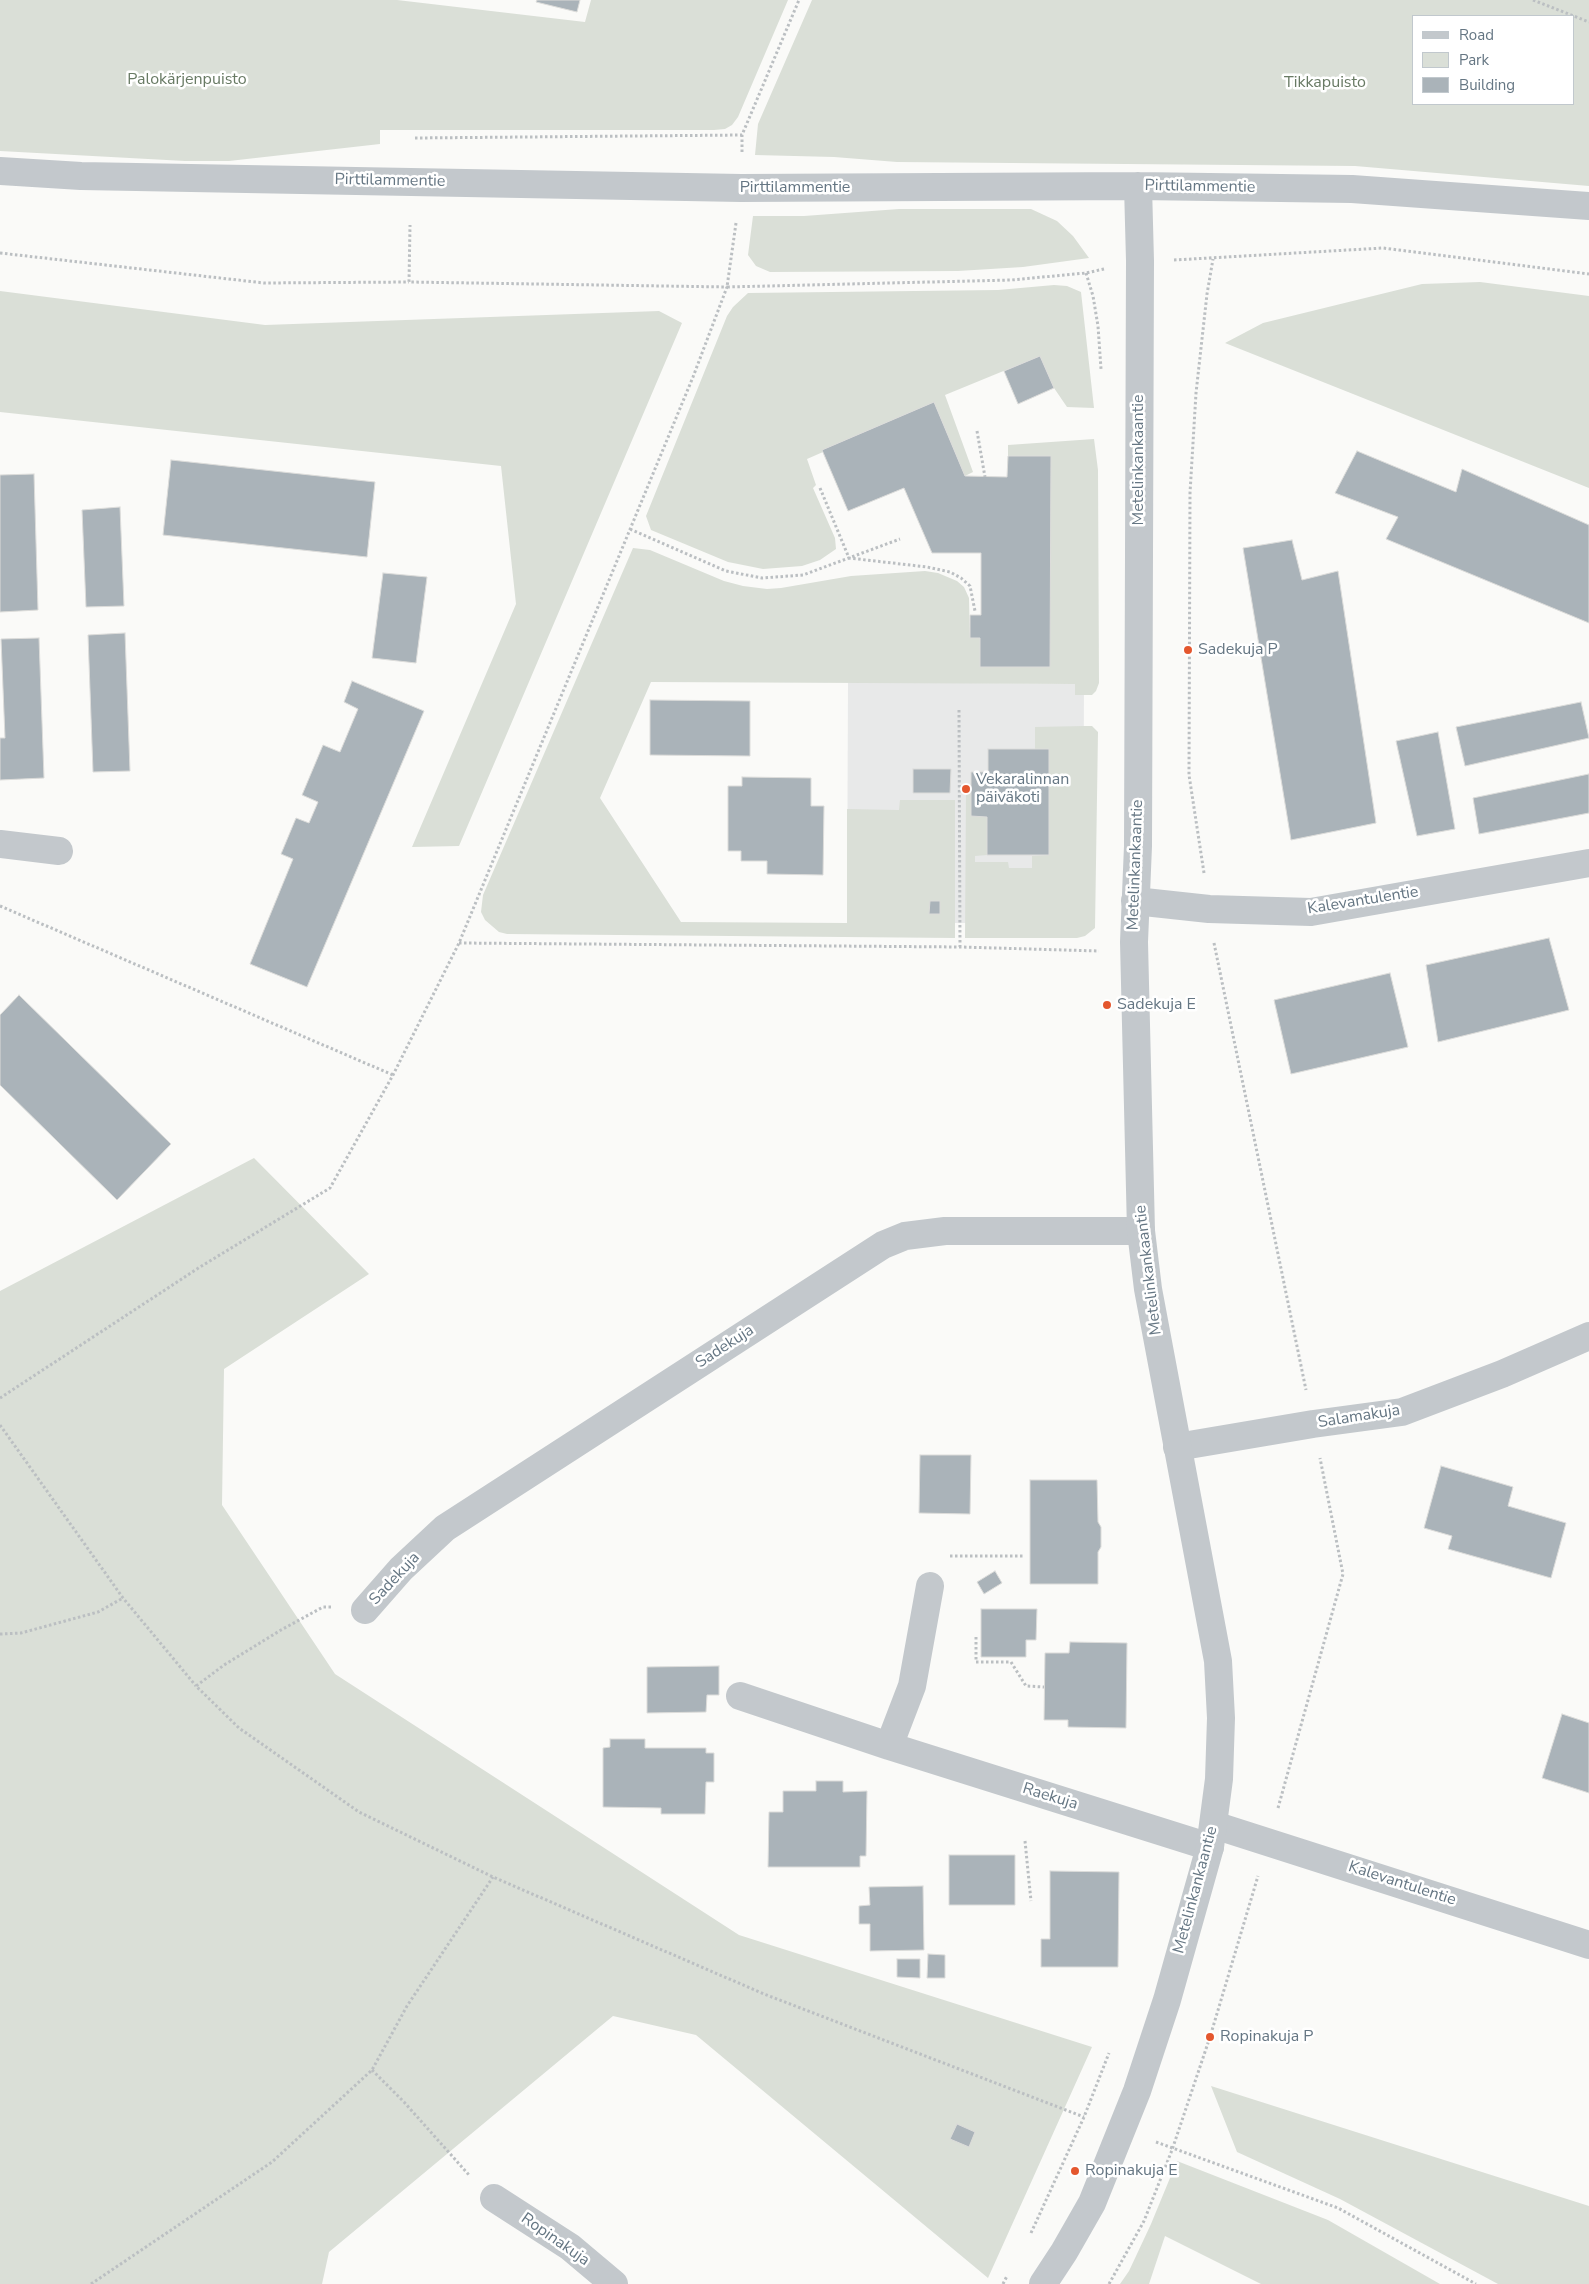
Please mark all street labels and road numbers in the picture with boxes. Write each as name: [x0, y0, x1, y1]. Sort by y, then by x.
street label: Pirttilammentie: [334, 170, 446, 192]
street label: Pirttilammentie: [1144, 176, 1256, 198]
street label: Pirttilammentie: [740, 178, 850, 198]
street label: Metelinkankaantie: [1129, 394, 1149, 526]
street label: Metelinkankaantie: [1124, 799, 1148, 931]
street label: Kalevantulentie: [1306, 883, 1420, 919]
street label: Metelinkankaantie: [1131, 1204, 1167, 1336]
street label: Sadekuja: [692, 1321, 758, 1373]
street label: Salamakuja: [1317, 1401, 1401, 1433]
street label: Sadekuja: [366, 1549, 424, 1609]
street label: Raekuja: [1020, 1780, 1080, 1814]
street label: Metelinkankaantie: [1170, 1824, 1222, 1956]
street label: Kalevantulentie: [1346, 1858, 1458, 1910]
street label: Ropinakuja: [517, 2209, 593, 2271]

